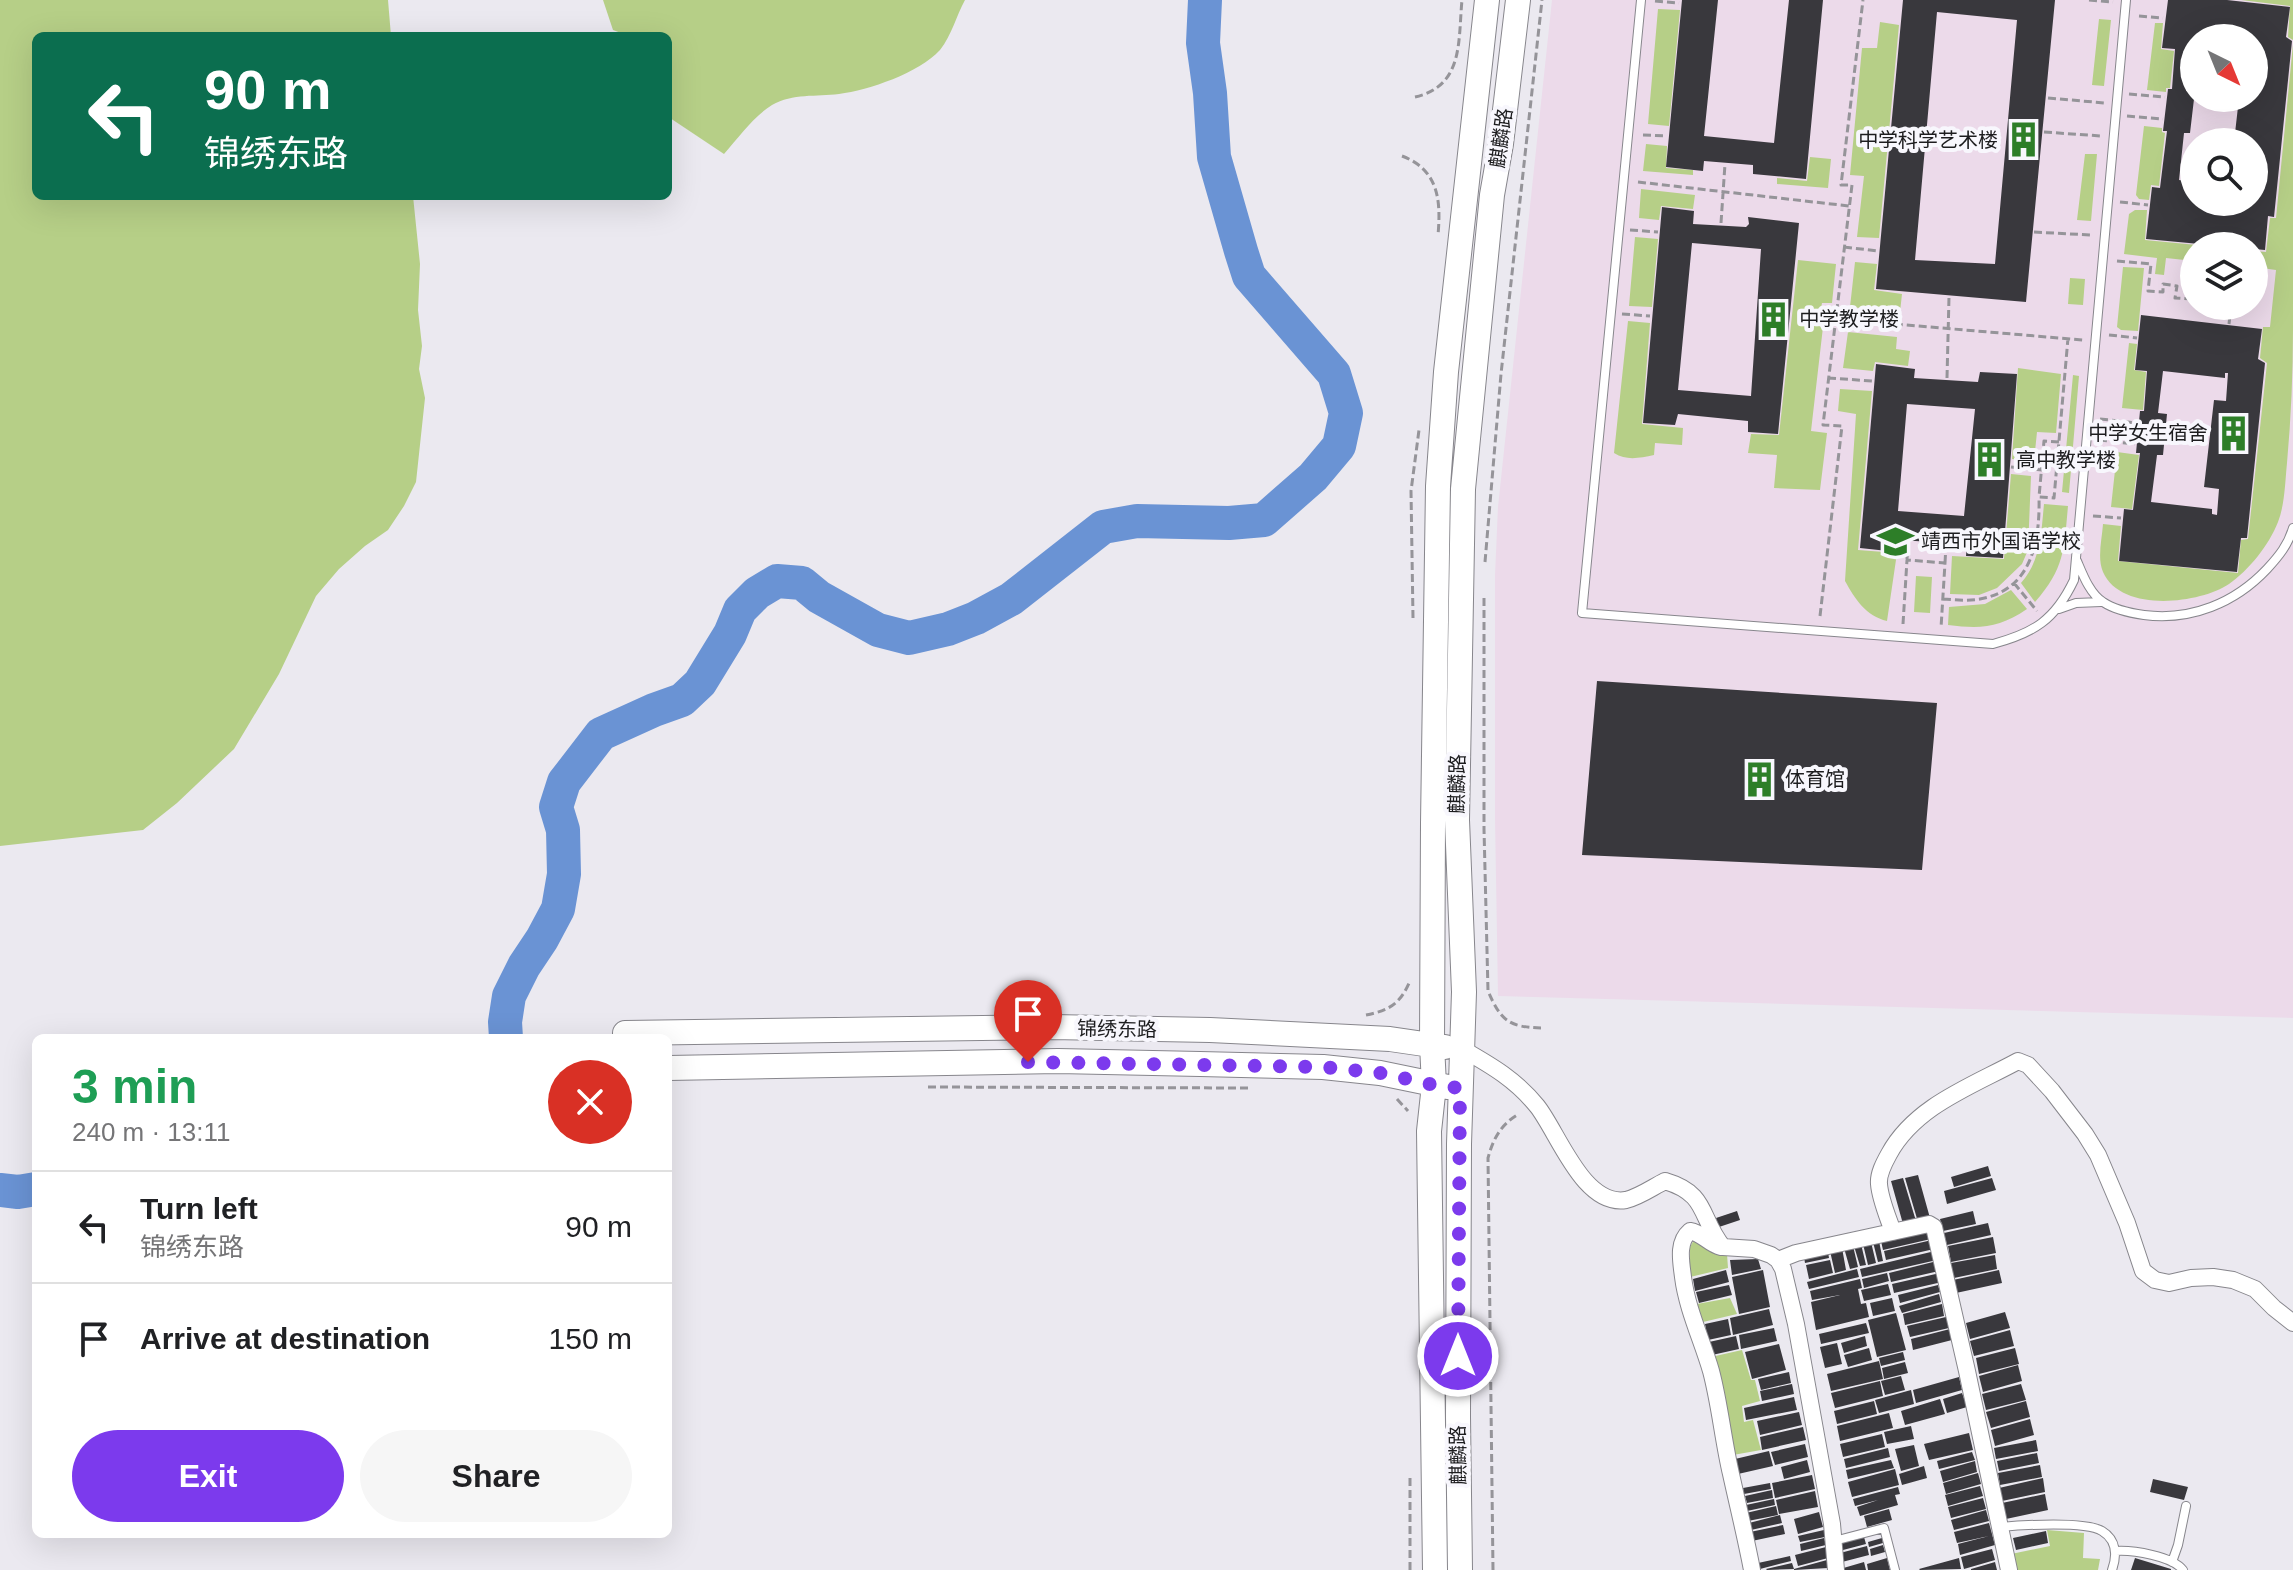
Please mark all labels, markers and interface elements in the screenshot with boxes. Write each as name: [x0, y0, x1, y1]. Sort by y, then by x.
north arrow: [2180, 24, 2268, 112]
map controls: [2180, 24, 2268, 320]
text: 90 m: [204, 58, 332, 121]
icon: left: [72, 64, 176, 168]
street label: 麒麟路: [1486, 107, 1516, 169]
building icon: 中学科学艺术楼: [2005, 121, 2043, 159]
button: search: [2180, 128, 2268, 216]
place label: 中学科学艺术楼: [1858, 129, 1998, 151]
text: 锦绣东路: [204, 133, 348, 174]
button: layers: [2180, 232, 2268, 320]
building icon: 中学教学楼: [1754, 300, 1792, 338]
place label: 中学教学楼: [1799, 308, 1899, 330]
building icon: 中学女生宿舍: [2215, 414, 2253, 452]
place label: 中学女生宿舍: [2088, 422, 2208, 444]
building icon: 高中教学楼: [1971, 441, 2009, 479]
place label: 高中教学楼: [2016, 449, 2116, 471]
school or university icon: 靖西市外国语学校: [1876, 522, 1914, 560]
place label: 靖西市外国语学校: [1921, 530, 2081, 552]
street label: 麒麟路: [1445, 754, 1469, 814]
building icon: 体育馆: [1740, 760, 1778, 798]
place label: 体育馆: [1785, 768, 1845, 790]
pin: [994, 980, 1062, 1062]
icon: arrive: [1006, 992, 1050, 1036]
street label: 锦绣东路: [1077, 1017, 1157, 1041]
text: 3 min: [72, 1060, 197, 1113]
button: close: [548, 1060, 632, 1144]
text: 240 m · 13:11: [72, 1117, 231, 1147]
text: Turn left: [140, 1192, 258, 1225]
icon: left: [72, 1205, 116, 1249]
text: 90 m: [565, 1210, 632, 1243]
text: 锦绣东路: [140, 1232, 244, 1262]
position arrow: [1416, 1314, 1500, 1398]
icon: arrive: [72, 1317, 116, 1361]
text: Arrive at destination: [140, 1322, 430, 1355]
text: 150 m: [549, 1322, 632, 1355]
street label: 麒麟路: [1446, 1425, 1470, 1485]
button: Exit: [72, 1430, 344, 1522]
button: Share: [360, 1430, 632, 1522]

